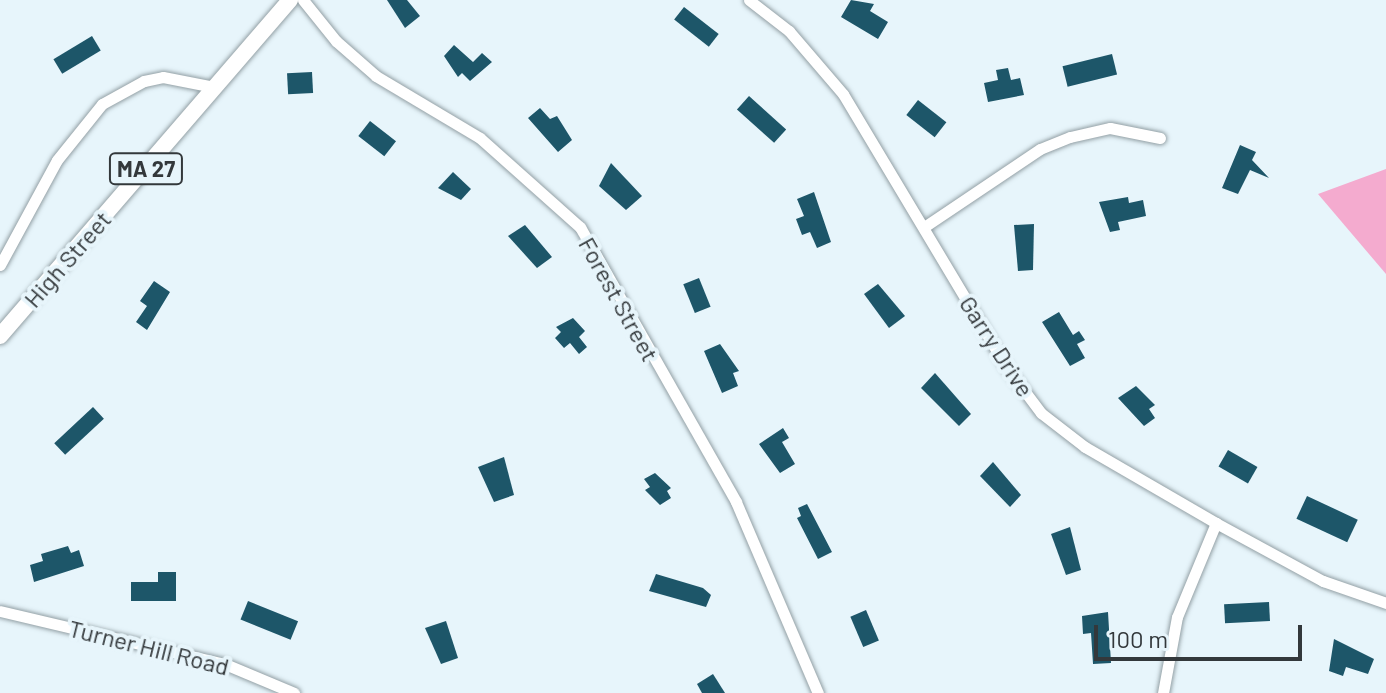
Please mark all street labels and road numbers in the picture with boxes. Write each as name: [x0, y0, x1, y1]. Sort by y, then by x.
road number: MA 27: [108, 151, 184, 187]
street label: High Street: [17, 205, 117, 313]
street label: Forest Street: [573, 232, 665, 366]
street label: Garry Drive: [954, 290, 1040, 402]
street label: Turner Hill Road: [66, 613, 232, 681]

